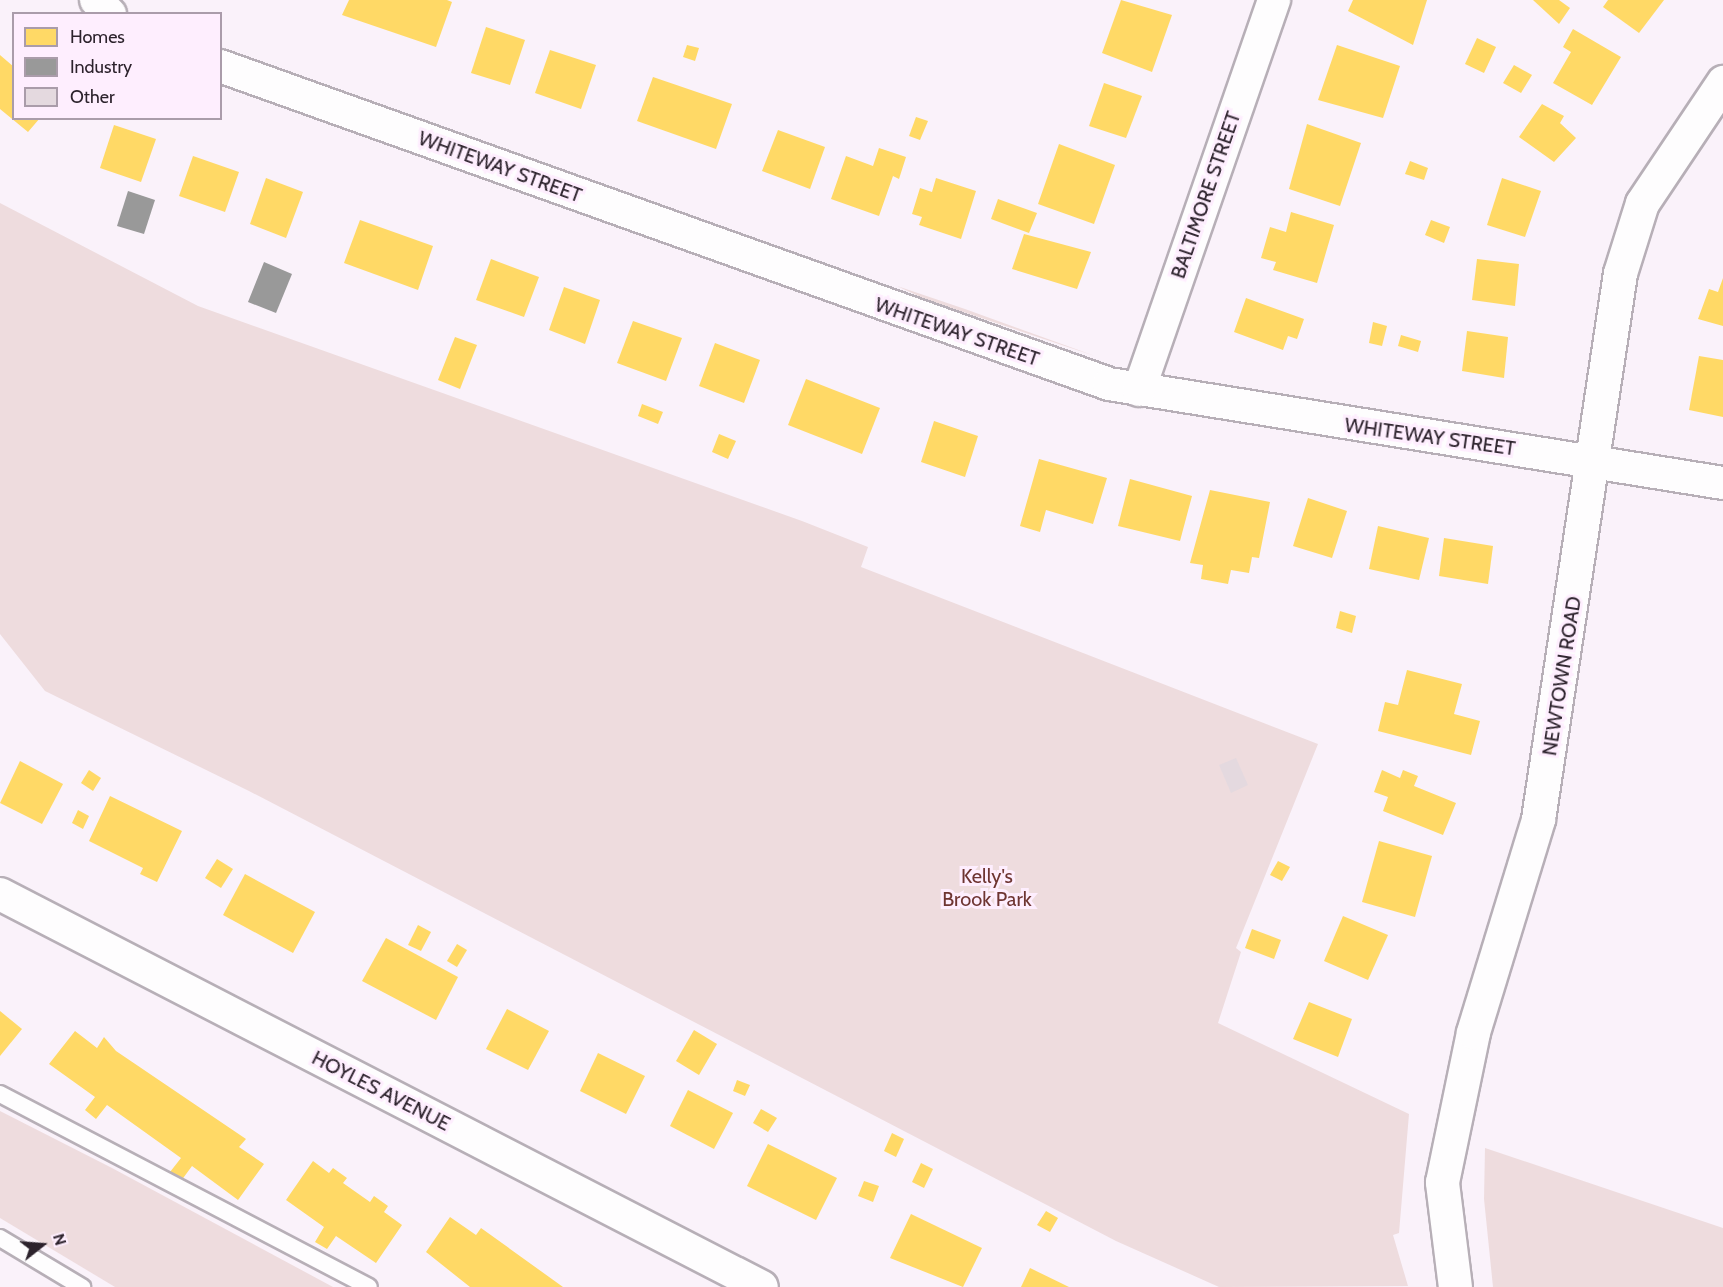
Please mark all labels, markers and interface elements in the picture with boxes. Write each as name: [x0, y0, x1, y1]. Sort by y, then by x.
legend: [12, 12, 222, 120]
text: Homes: [70, 26, 125, 48]
text: Industry: [70, 56, 132, 78]
text: Other: [70, 86, 115, 108]
street label: BALTIMORE STREET: [1166, 108, 1246, 282]
street label: WHITEWAY STREET: [415, 126, 585, 208]
street label: WHITEWAY STREET: [872, 293, 1042, 371]
street label: WHITEWAY STREET: [1343, 413, 1517, 461]
street label: NEWTOWN ROAD: [1538, 595, 1586, 757]
park label: Kelly's Brook Park: [942, 864, 1032, 911]
street label: HOYLES AVENUE: [308, 1046, 454, 1136]
north arrow: [12, 1215, 72, 1275]
text: N: [49, 1231, 70, 1248]

